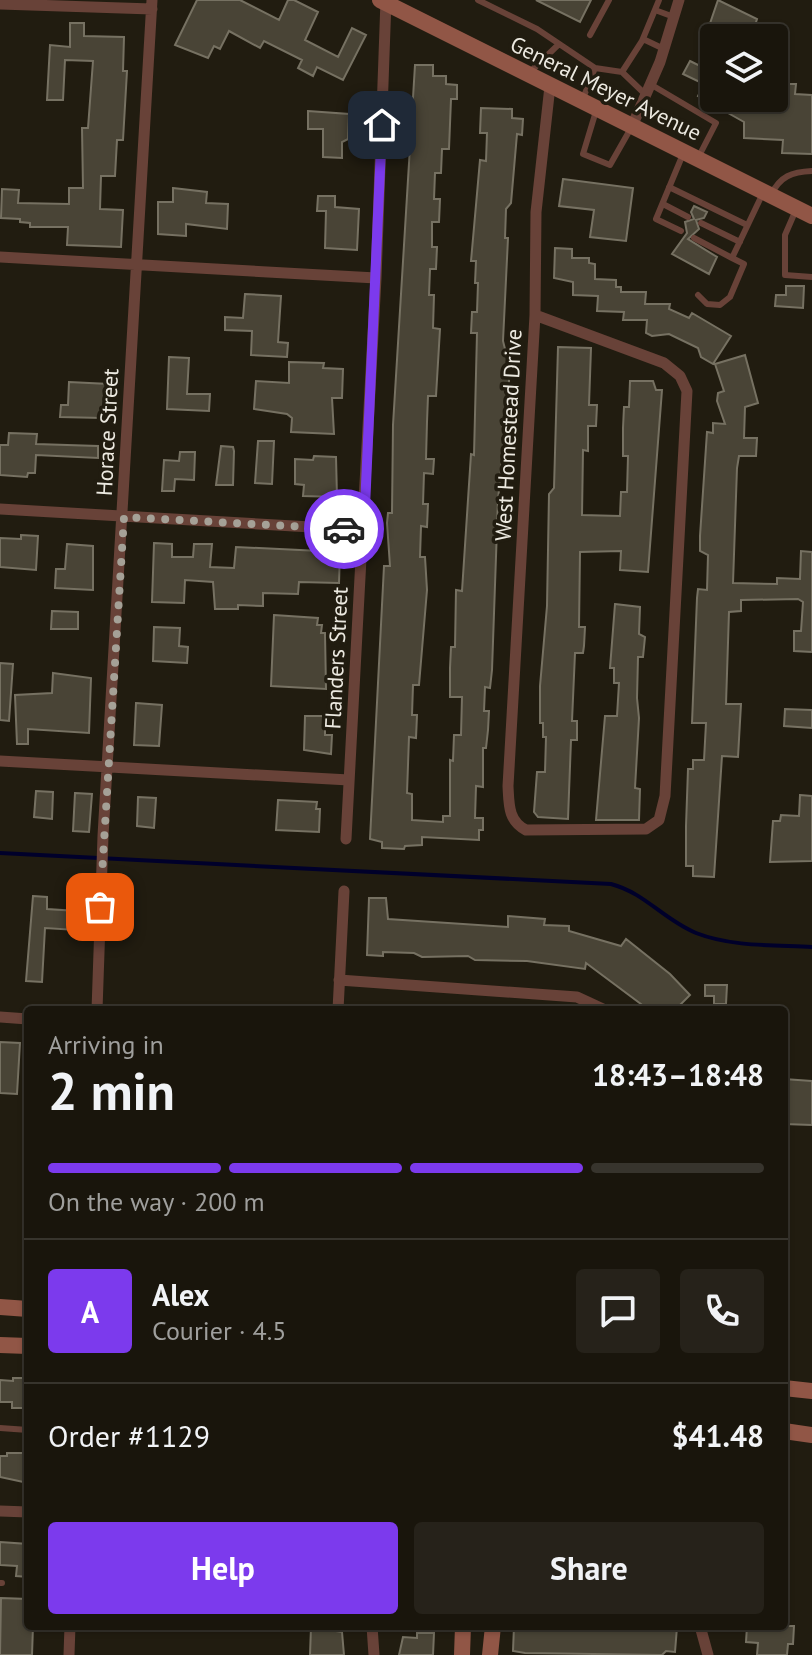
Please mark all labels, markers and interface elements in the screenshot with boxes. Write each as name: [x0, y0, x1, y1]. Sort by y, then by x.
map controls: [700, 24, 788, 112]
button: layers: [700, 24, 788, 112]
street label: General Meyer Avenue: [506, 30, 706, 146]
pin: [348, 91, 416, 159]
icon: home: [360, 103, 404, 147]
street label: West Homestead Drive: [488, 328, 528, 542]
street label: Horace Street: [90, 367, 124, 496]
courier: [304, 489, 384, 569]
icon: car: [322, 507, 366, 551]
street label: Flanders Street: [318, 586, 354, 730]
pin: [66, 873, 134, 941]
icon: bag: [78, 885, 122, 929]
text: Arriving in: [48, 1028, 164, 1061]
text: 18:43–18:48: [592, 1055, 764, 1094]
text: 2 min: [48, 1057, 175, 1124]
text: On the way · 200 m: [48, 1185, 265, 1218]
button: chat: [576, 1269, 660, 1353]
button: phone: [680, 1269, 764, 1353]
text: Alex: [152, 1275, 209, 1314]
text: A: [81, 1292, 99, 1331]
text: Courier · 4.5: [152, 1314, 286, 1347]
text: Order #1129: [48, 1416, 210, 1455]
text: $41.48: [672, 1416, 764, 1455]
button: Help: [48, 1522, 398, 1614]
button: Share: [414, 1522, 764, 1614]

